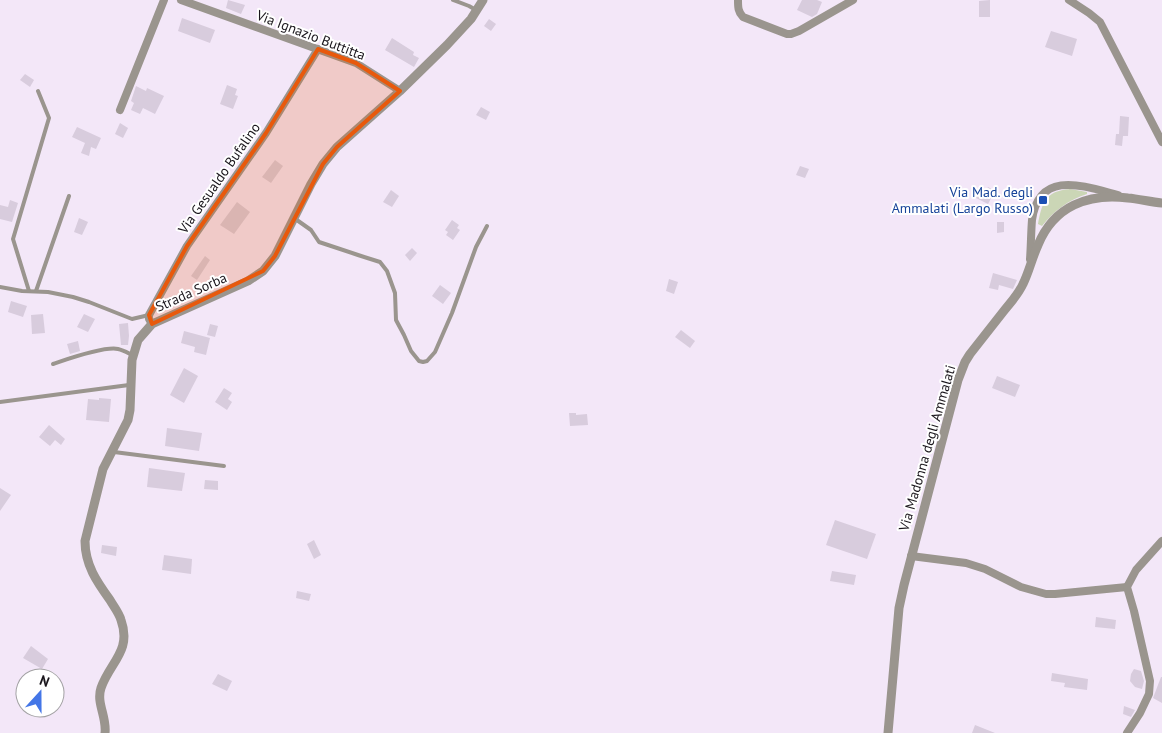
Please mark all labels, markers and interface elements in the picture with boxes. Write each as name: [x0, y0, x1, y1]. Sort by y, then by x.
street label: Via Ignazio Buttitta: [253, 6, 368, 64]
street label: Via Gesualdo Bufalino: [173, 119, 264, 238]
place label: Via Mad. degli Ammalati (Largo Russo): [892, 183, 1033, 217]
marker: Via Mad. degli Ammalati (Largo Russo): [1037, 194, 1049, 206]
street label: Strada Sorba: [152, 268, 230, 316]
street label: Via Madonna degli Ammalati: [894, 363, 959, 534]
north arrow: [15, 668, 65, 718]
text: N: [37, 671, 52, 691]

